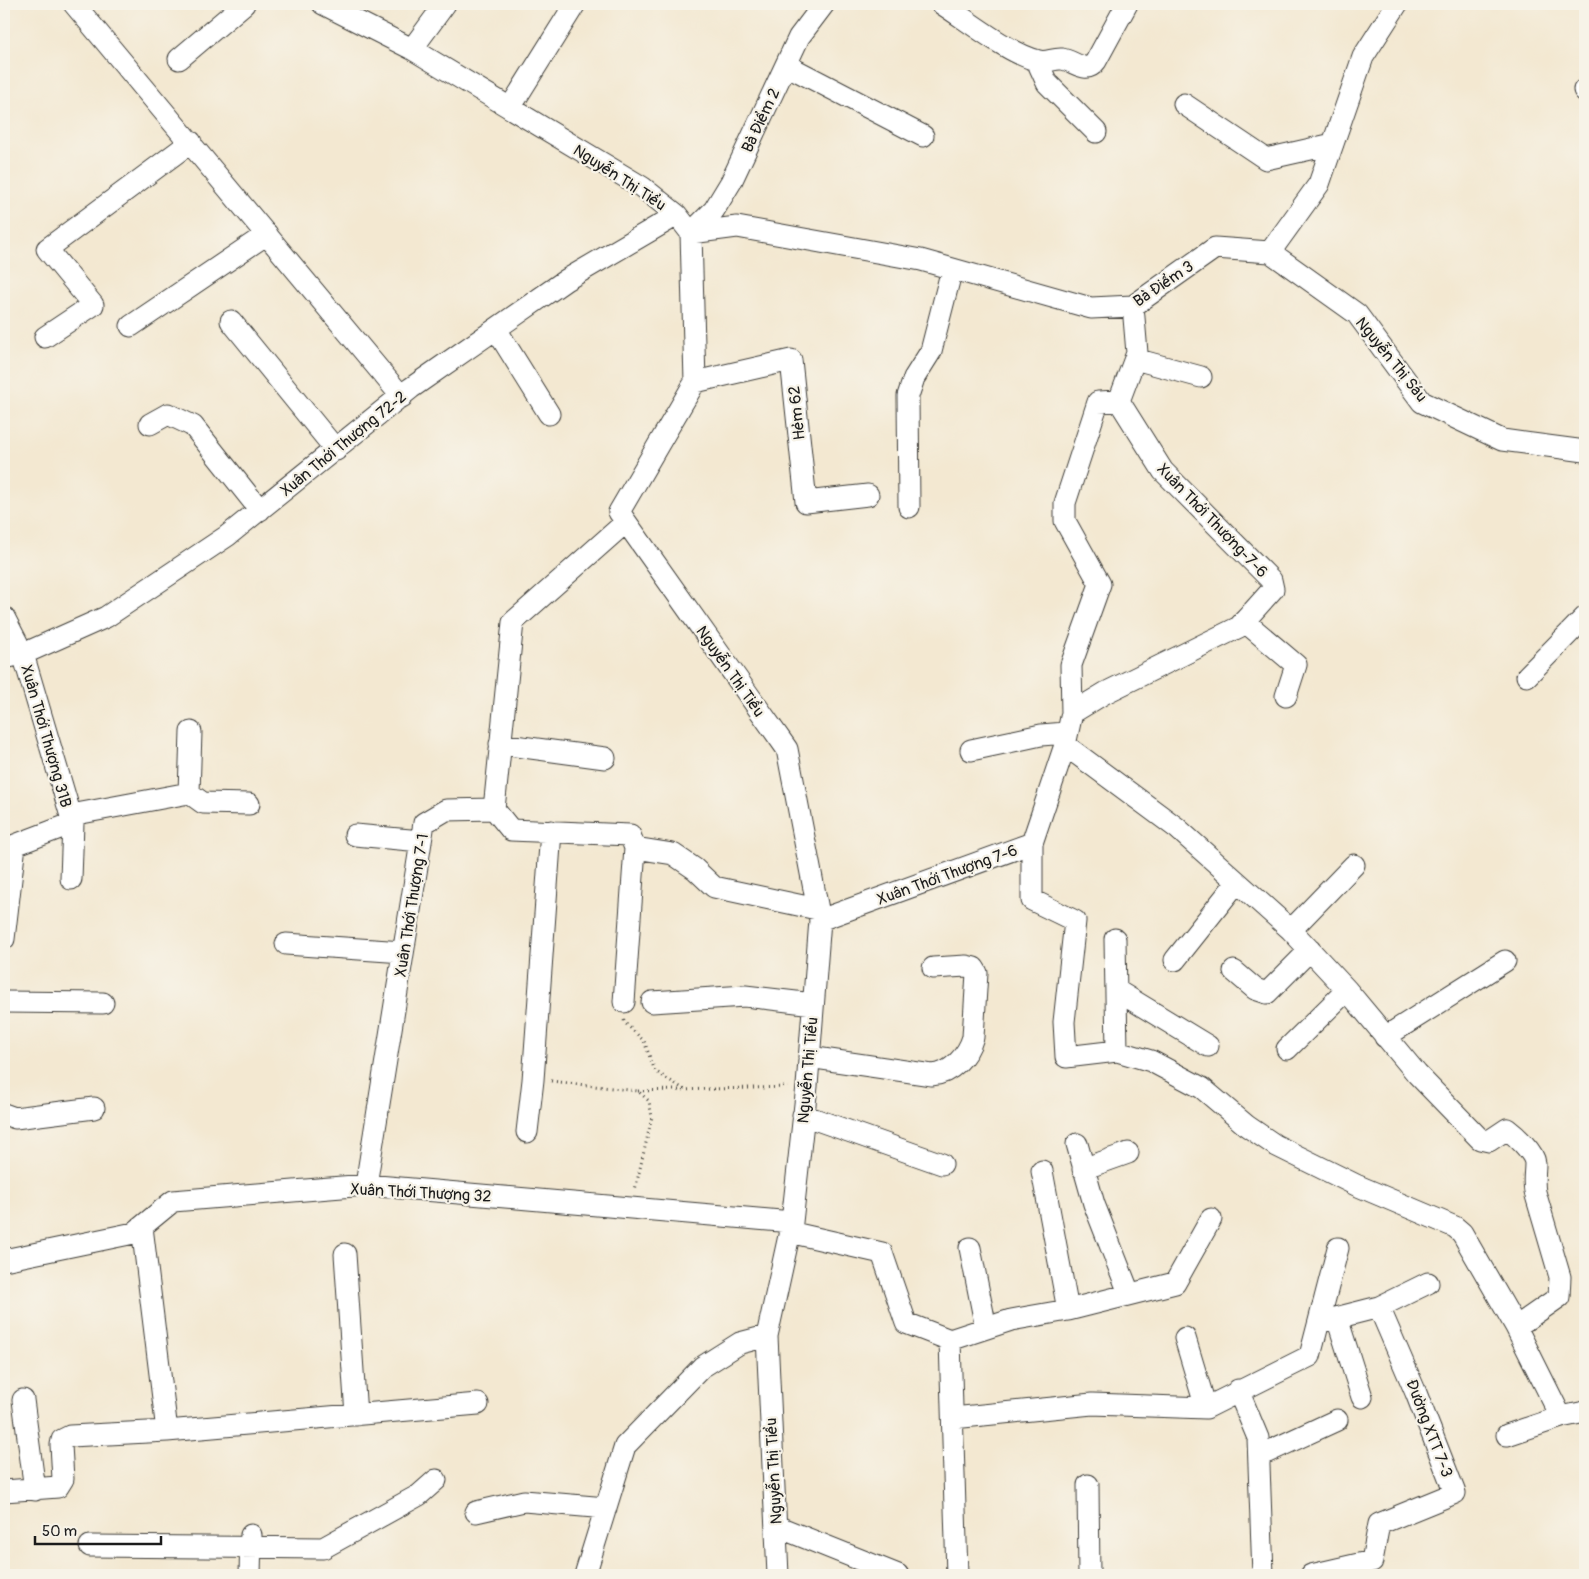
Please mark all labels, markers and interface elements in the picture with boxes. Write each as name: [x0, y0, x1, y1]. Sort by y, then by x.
street label: Bà Điểm 2: [737, 85, 784, 156]
street label: Nguyễn Thị Tiểu: [569, 140, 670, 215]
street label: Bà Điểm 3: [1130, 256, 1198, 311]
street label: Nguyễn Thị Sáu: [1351, 313, 1431, 406]
street label: Hẻm 62: [784, 385, 810, 441]
street label: Xuân Thới Thượng 72-2: [277, 387, 411, 501]
street label: Xuân Thới Thượng-7-6: [1153, 459, 1272, 582]
street label: Nguyễn Thị Tiểu: [691, 622, 769, 721]
street label: Xuân Thới Thượng 31B: [16, 663, 76, 810]
street label: Xuân Thới Thượng 7-1: [391, 832, 433, 978]
street label: Xuân Thới Thượng 7-6: [874, 840, 1020, 910]
street label: Nguyễn Thị Tiểu: [793, 1016, 823, 1124]
street label: Xuân Thới Thượng 32: [350, 1179, 492, 1207]
street label: Đường XTT 7-3: [1401, 1377, 1457, 1480]
street label: Nguyễn Thị Tiểu: [761, 1417, 787, 1525]
scale bar: [35, 1514, 161, 1546]
text: 50 m: [42, 1522, 77, 1541]

